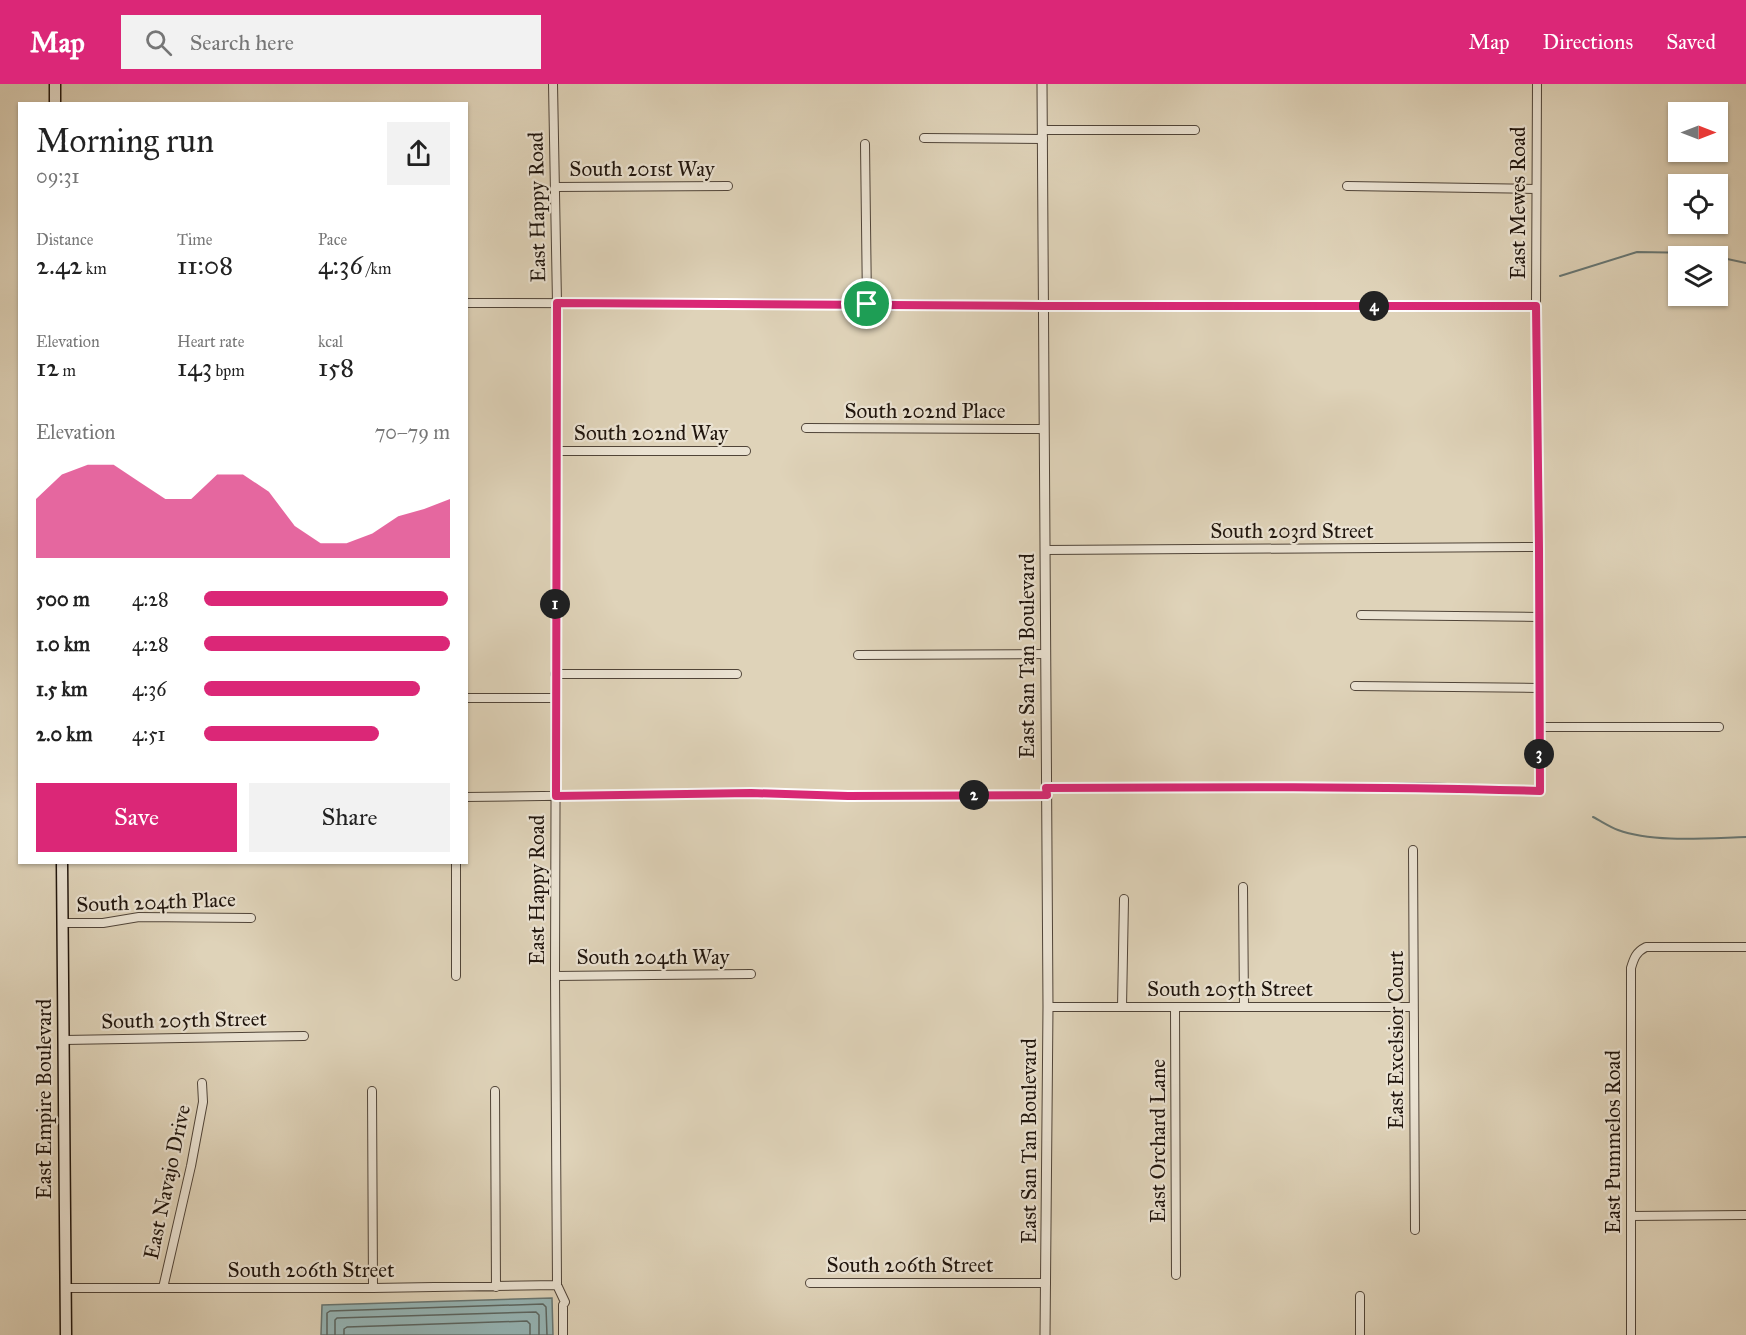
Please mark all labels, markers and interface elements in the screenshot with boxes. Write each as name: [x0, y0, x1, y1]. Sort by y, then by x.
search box: [121, 15, 541, 69]
text: Map: [30, 25, 85, 60]
icon: search: [142, 26, 175, 59]
text: Search here: [190, 29, 294, 56]
text: Map: [1469, 29, 1510, 55]
text: Directions: [1543, 29, 1633, 55]
text: Saved: [1666, 29, 1716, 55]
north arrow: [1668, 102, 1728, 162]
map controls: [1668, 102, 1728, 306]
text: Morning run: [36, 121, 214, 161]
button: share: [387, 122, 450, 185]
street label: East Mewes Road: [1505, 126, 1531, 279]
street label: East Happy Road: [523, 131, 551, 282]
street label: South 201st Way: [569, 156, 716, 182]
text: 09:31: [36, 164, 79, 188]
button: locate: [1668, 174, 1728, 234]
text: Distance: [36, 230, 93, 249]
text: Time: [177, 230, 212, 249]
text: Pace: [318, 230, 347, 249]
button: layers: [1668, 246, 1728, 306]
text: 2.42: [36, 249, 82, 281]
text: 11:08: [177, 249, 233, 281]
text: 4:36: [318, 249, 363, 281]
text: km: [82, 259, 107, 278]
text: /km: [363, 259, 391, 278]
pin: [841, 278, 892, 329]
icon: arrive: [850, 287, 883, 320]
pin: 4: [1359, 291, 1389, 321]
text: 4: [1370, 296, 1378, 315]
text: Elevation: [36, 332, 100, 351]
text: Heart rate: [177, 332, 244, 351]
text: kcal: [318, 332, 343, 351]
text: 12: [36, 351, 59, 383]
text: 143: [177, 351, 212, 383]
text: 158: [318, 351, 354, 383]
text: m: [59, 361, 76, 380]
text: bpm: [212, 361, 245, 380]
street label: South 202nd Place: [844, 398, 1006, 424]
text: Elevation: [36, 420, 115, 444]
text: 70–79 m: [375, 420, 450, 444]
street label: South 202nd Way: [574, 420, 729, 446]
street label: South 203rd Street: [1210, 518, 1374, 544]
street label: East San Tan Boulevard: [1014, 553, 1040, 759]
text: 500 m: [36, 587, 90, 611]
text: 4:28: [132, 587, 169, 611]
pin: 1: [540, 589, 570, 619]
text: 1: [552, 594, 558, 613]
text: 1.0 km: [36, 632, 90, 656]
text: 4:28: [132, 632, 169, 656]
text: 1.5 km: [36, 677, 87, 701]
text: 4:36: [132, 677, 166, 701]
text: 2.0 km: [36, 722, 92, 746]
text: 4:51: [132, 722, 165, 746]
pin: 3: [1524, 739, 1554, 769]
text: 3: [1536, 744, 1542, 763]
pin: 2: [959, 780, 989, 810]
button: Save: [36, 783, 237, 852]
button: Share: [249, 783, 450, 852]
text: 2: [970, 785, 978, 804]
street label: East Happy Road: [524, 814, 550, 965]
street label: South 204th Place: [76, 886, 237, 918]
street label: South 204th Way: [577, 944, 731, 970]
street label: East Excelsior Court: [1383, 950, 1409, 1129]
street label: South 205th Street: [1147, 976, 1313, 1002]
street label: East Empire Boulevard: [31, 998, 57, 1199]
street label: South 205th Street: [101, 1006, 268, 1034]
street label: East San Tan Boulevard: [1016, 1038, 1042, 1244]
street label: East Pummelos Road: [1600, 1050, 1626, 1234]
street label: East Orchard Lane: [1145, 1059, 1171, 1223]
street label: East Navajo Drive: [138, 1102, 196, 1262]
street label: South 206th Street: [827, 1252, 994, 1278]
street label: South 206th Street: [228, 1257, 395, 1283]

